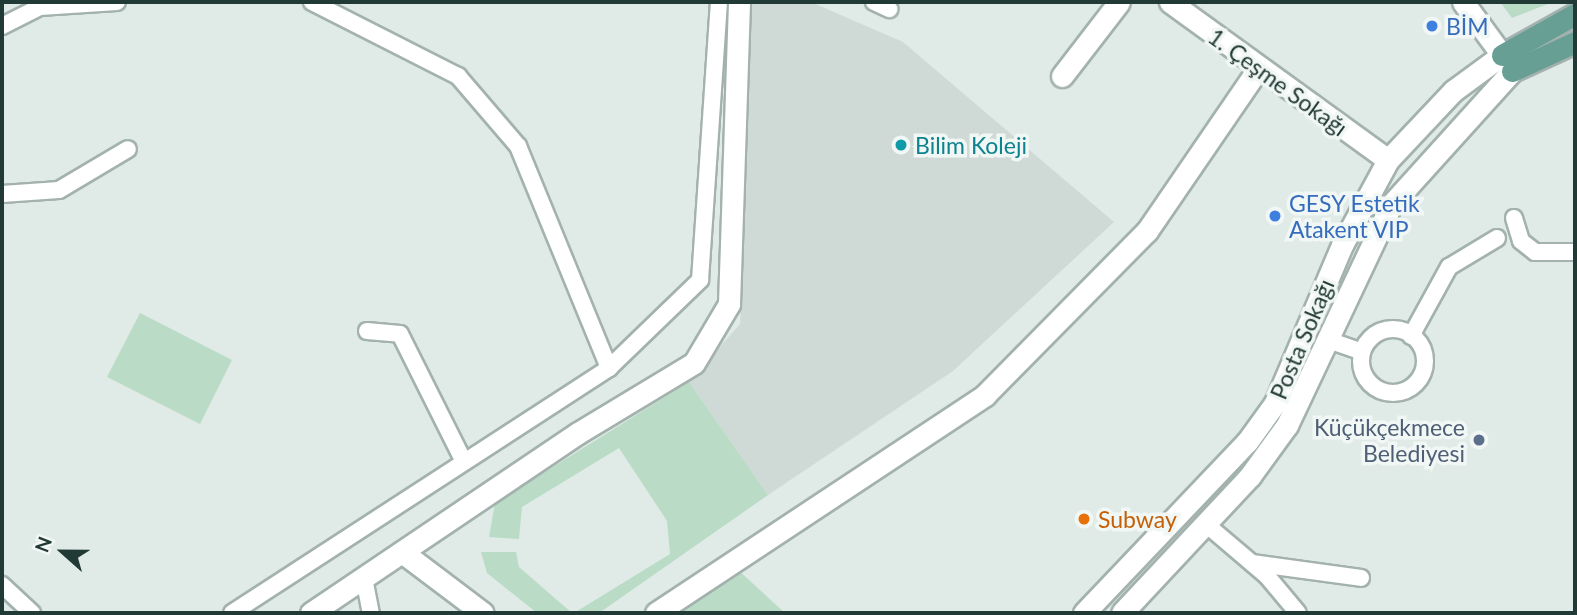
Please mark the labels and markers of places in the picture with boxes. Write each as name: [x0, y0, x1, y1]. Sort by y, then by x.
place label: BİM: [1446, 12, 1489, 40]
marker: BİM: [1424, 18, 1440, 34]
place label: Bilim Koleji: [915, 131, 1027, 159]
marker: Bilim Koleji: [893, 137, 909, 153]
place label: GESY Estetik Atakent VIP: [1289, 189, 1421, 243]
marker: GESY Estetik Atakent VIP: [1267, 208, 1283, 224]
place label: Küçükçekmece Belediyesi: [1314, 413, 1465, 467]
marker: Küçükçekmece Belediyesi: [1471, 432, 1487, 448]
place label: Subway: [1098, 505, 1177, 533]
marker: Subway: [1076, 511, 1092, 527]

